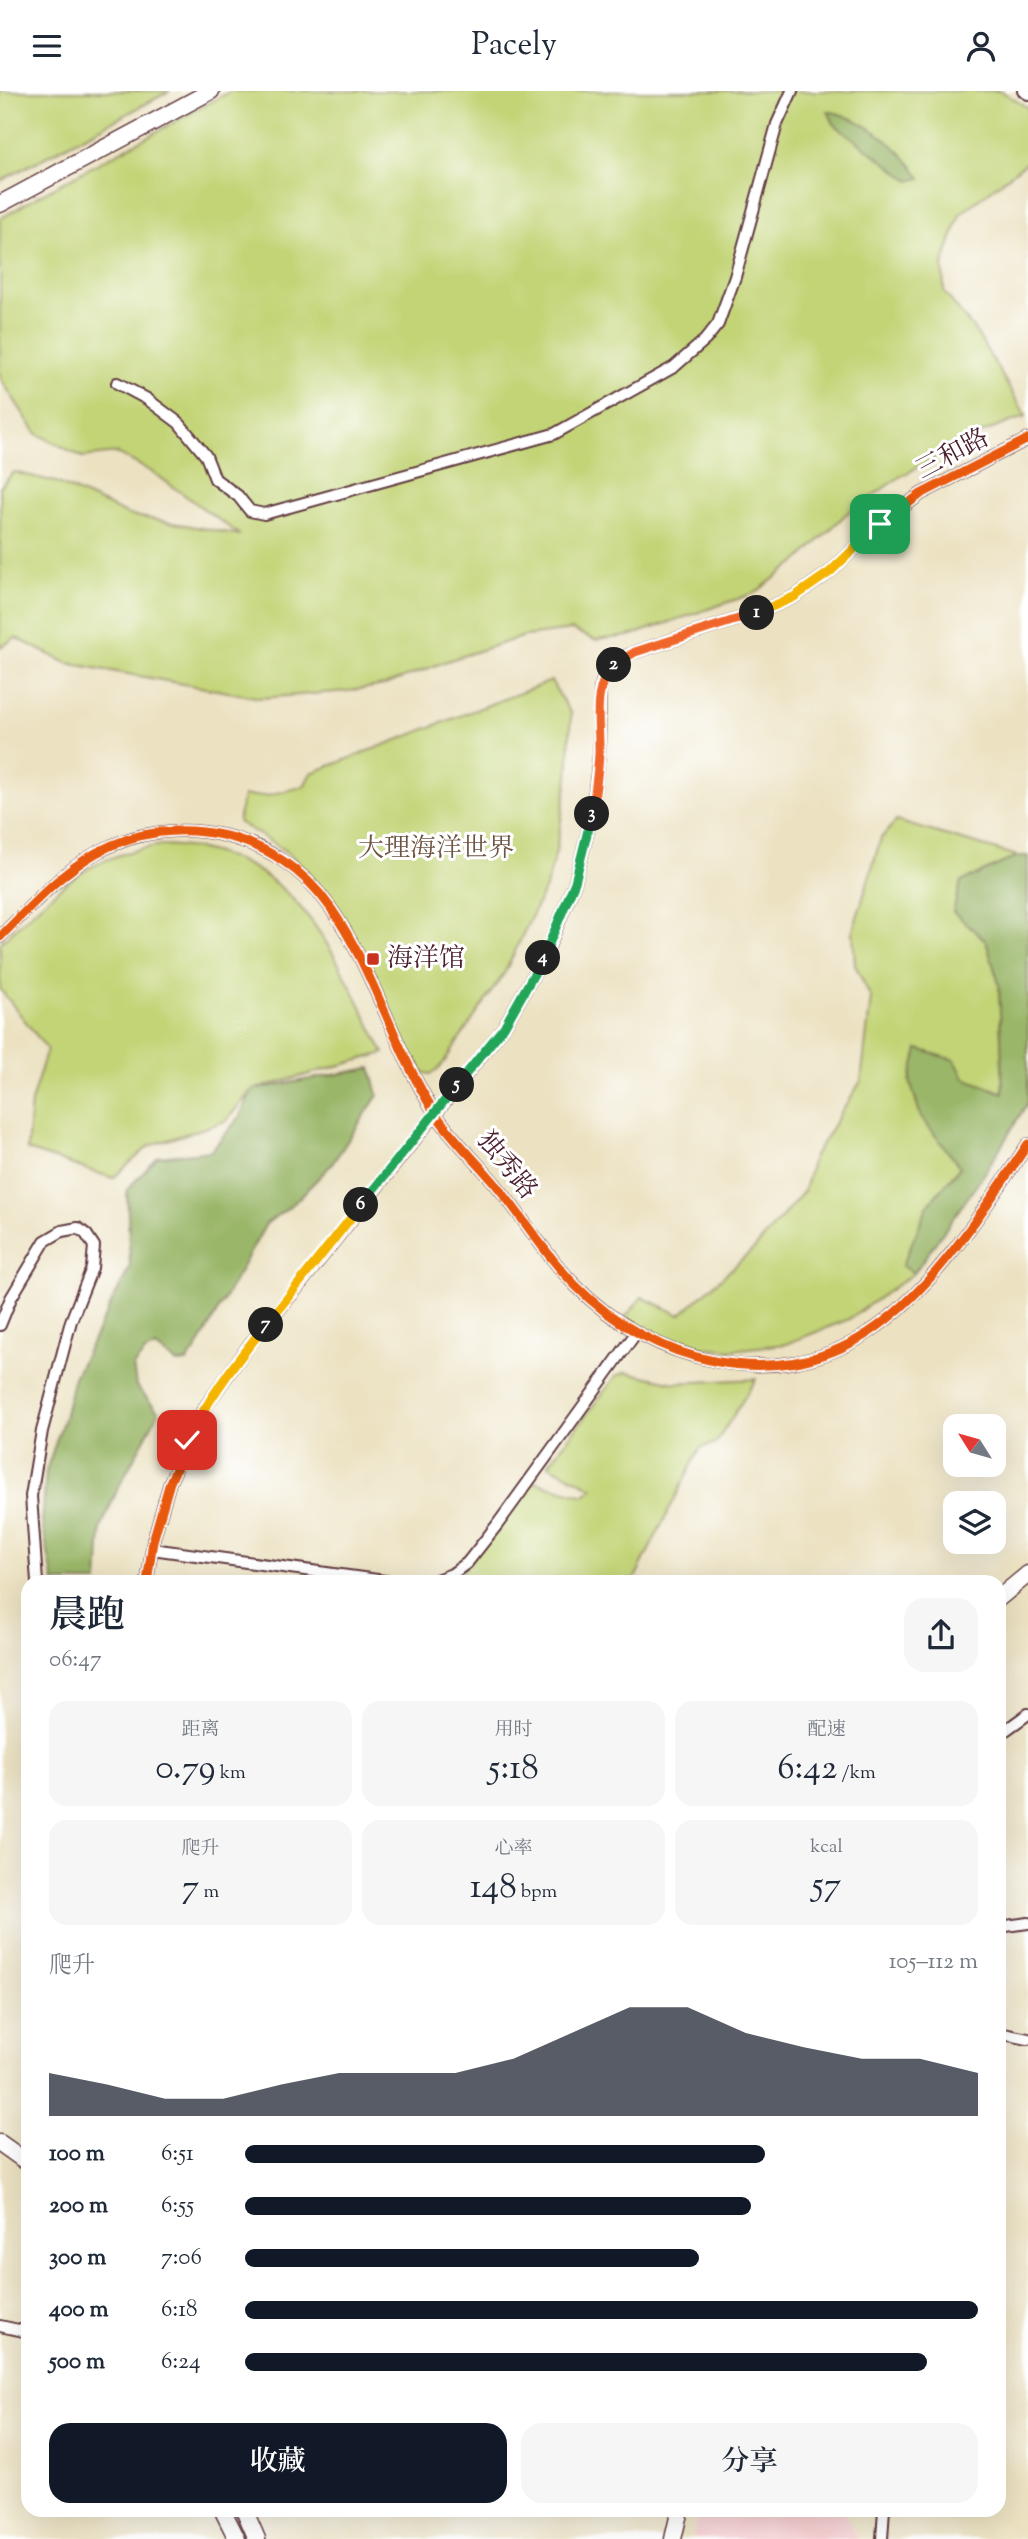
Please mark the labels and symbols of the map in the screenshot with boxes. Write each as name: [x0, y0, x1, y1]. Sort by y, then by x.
street label: 三和路: [910, 420, 996, 490]
pin: [850, 494, 910, 554]
pin: 1: [740, 595, 774, 631]
pin: 2: [596, 647, 632, 683]
pin: 3: [574, 797, 610, 831]
park label: 大理海洋世界: [358, 831, 514, 868]
place label: 海洋馆: [387, 941, 465, 978]
pin: 4: [526, 941, 560, 975]
marker: 海洋馆: [365, 951, 381, 967]
pin: 5: [440, 1067, 475, 1103]
street label: 独秀路: [467, 1124, 545, 1208]
pin: 6: [344, 1187, 378, 1223]
pin: 7: [248, 1307, 284, 1343]
pin: [157, 1410, 217, 1470]
north arrow: [943, 1414, 1006, 1477]

